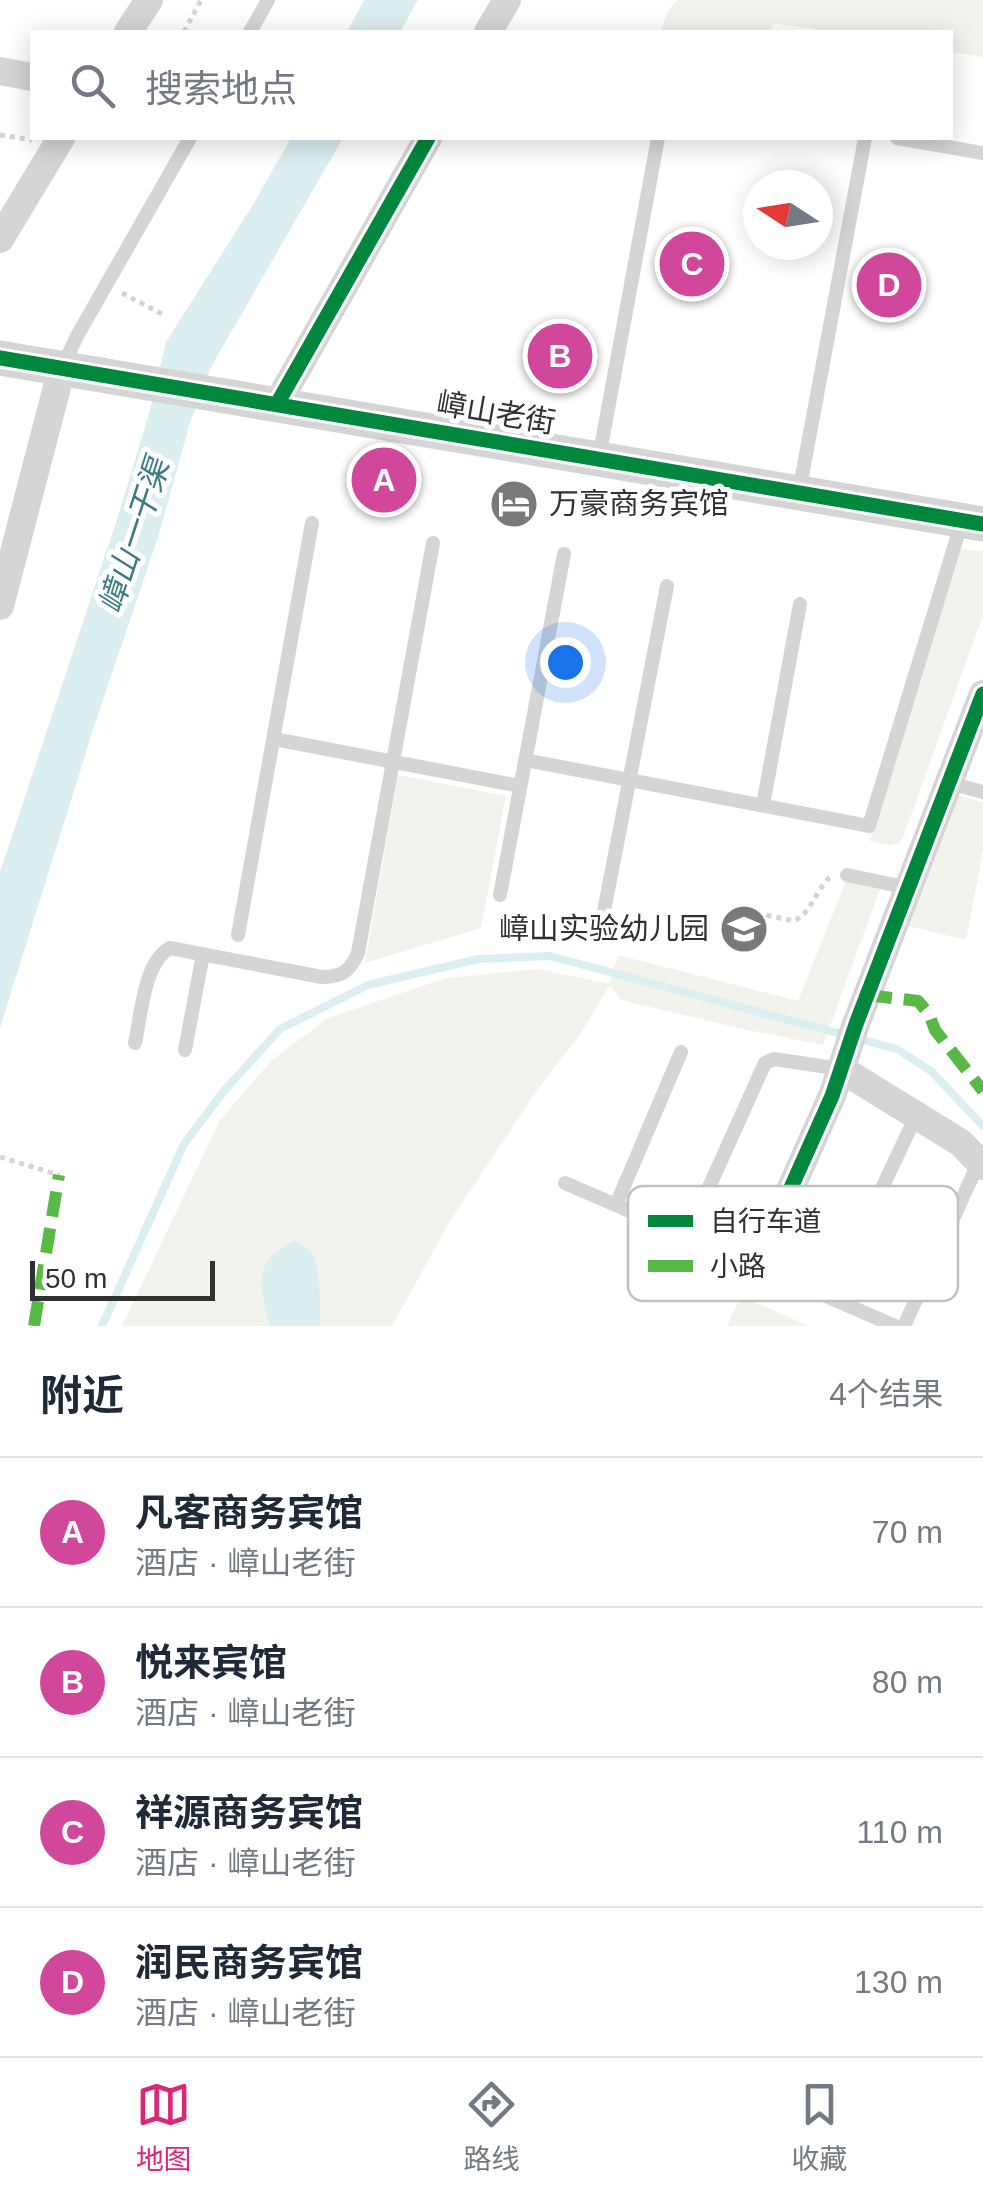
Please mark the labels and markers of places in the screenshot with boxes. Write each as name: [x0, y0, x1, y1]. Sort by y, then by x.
pin: C: [660, 226, 724, 302]
pin: D: [856, 248, 922, 322]
pin: B: [528, 318, 592, 394]
pin: A: [352, 442, 416, 518]
hotel icon: 万豪商务宾馆: [488, 478, 540, 530]
place label: 万豪商务宾馆: [549, 487, 729, 520]
school or university icon: 嶂山实验幼儿园: [718, 903, 770, 955]
place label: 嶂山实验幼儿园: [499, 912, 709, 945]

